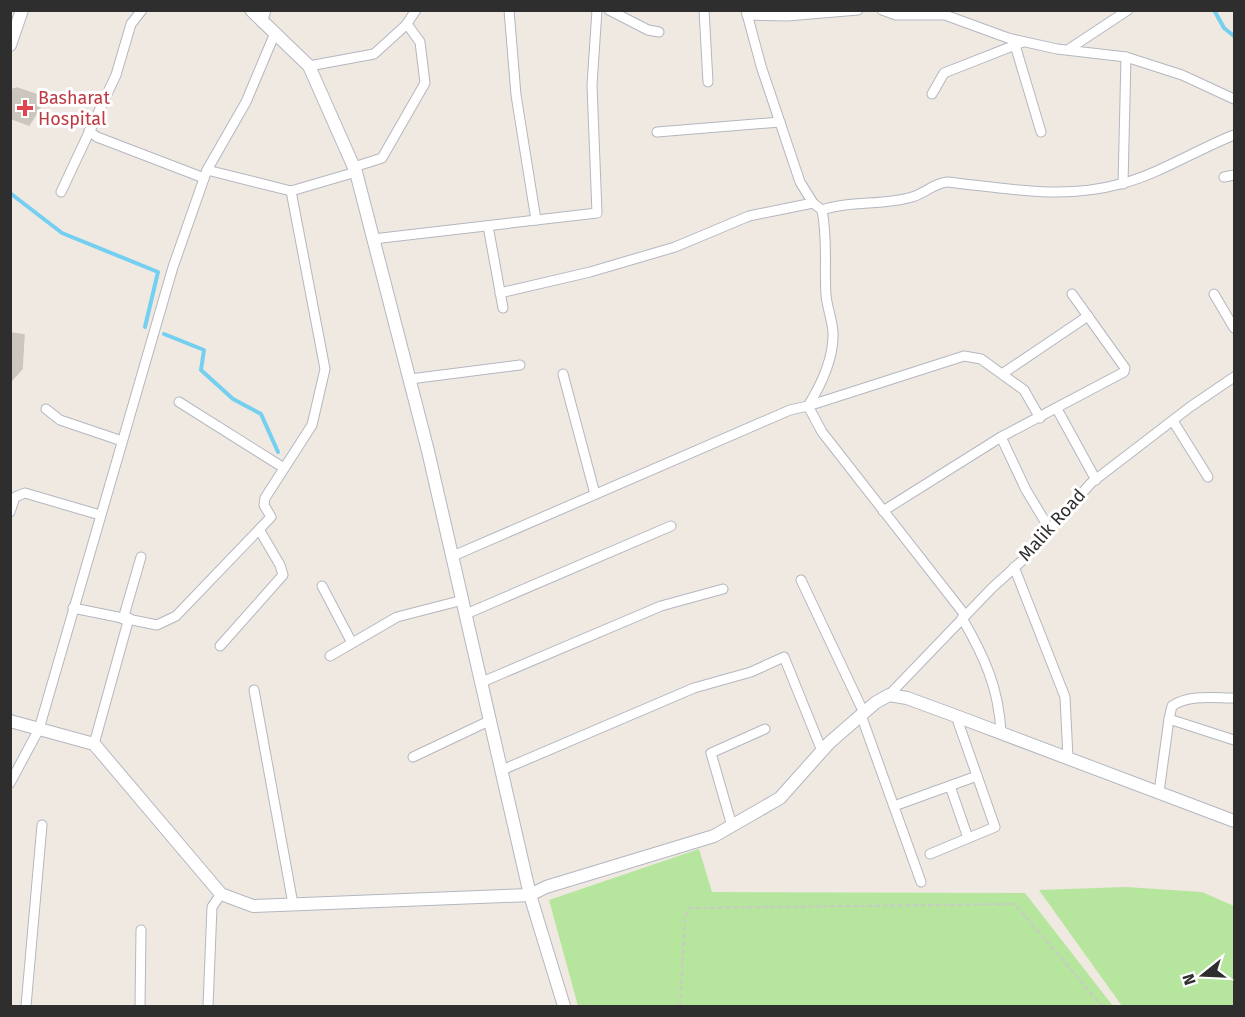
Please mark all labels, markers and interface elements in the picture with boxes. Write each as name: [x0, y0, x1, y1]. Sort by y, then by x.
place label: Basharat Hospital: [38, 87, 110, 130]
marker: Basharat Hospital: [16, 99, 34, 117]
street label: Malik Road: [1014, 484, 1090, 566]
north arrow: [1173, 945, 1233, 1005]
text: N: [1179, 972, 1200, 987]

